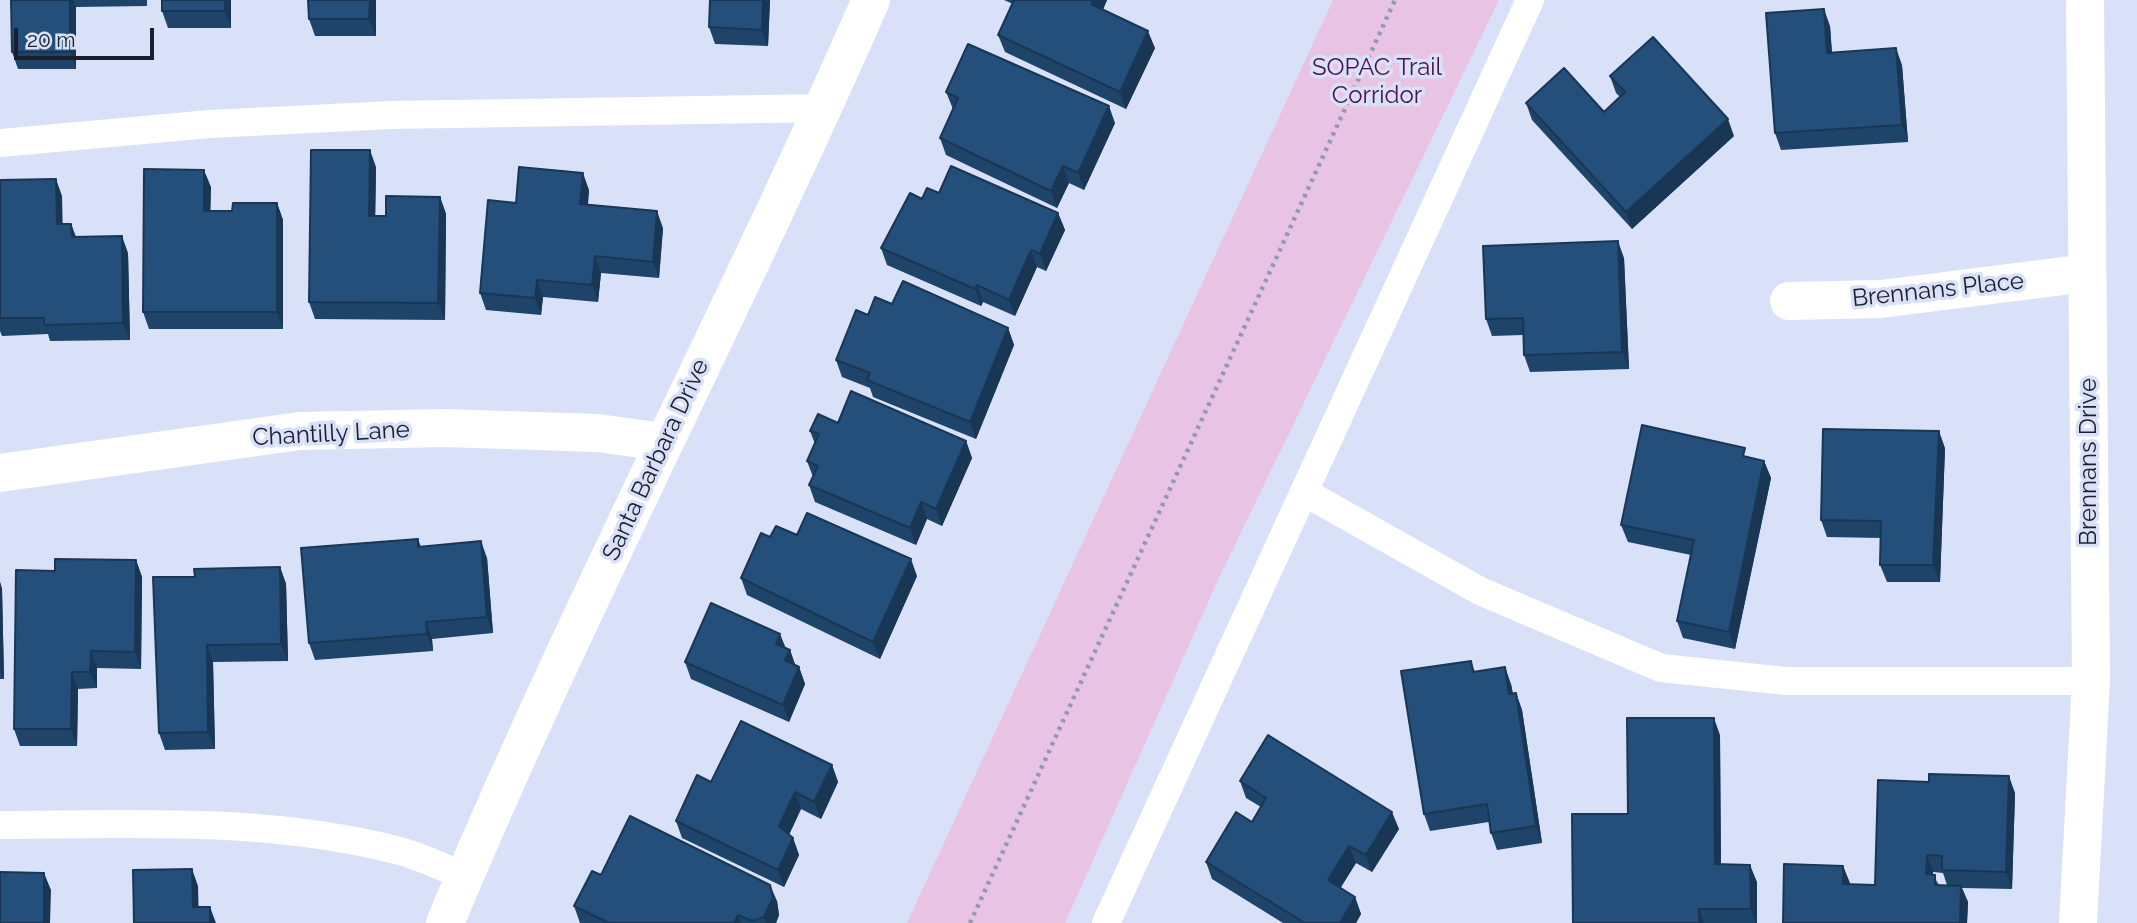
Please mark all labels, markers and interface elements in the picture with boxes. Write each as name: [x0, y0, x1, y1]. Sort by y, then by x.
scale bar: [18, 14, 158, 58]
text: 20 m: [27, 27, 75, 52]
park label: SOPAC Trail Corridor: [1312, 54, 1442, 110]
street label: Brennans Place: [1851, 267, 2025, 313]
street label: Santa Barbara Drive: [597, 355, 715, 565]
street label: Brennans Drive: [2075, 378, 2103, 546]
street label: Chantilly Lane: [252, 415, 410, 453]

